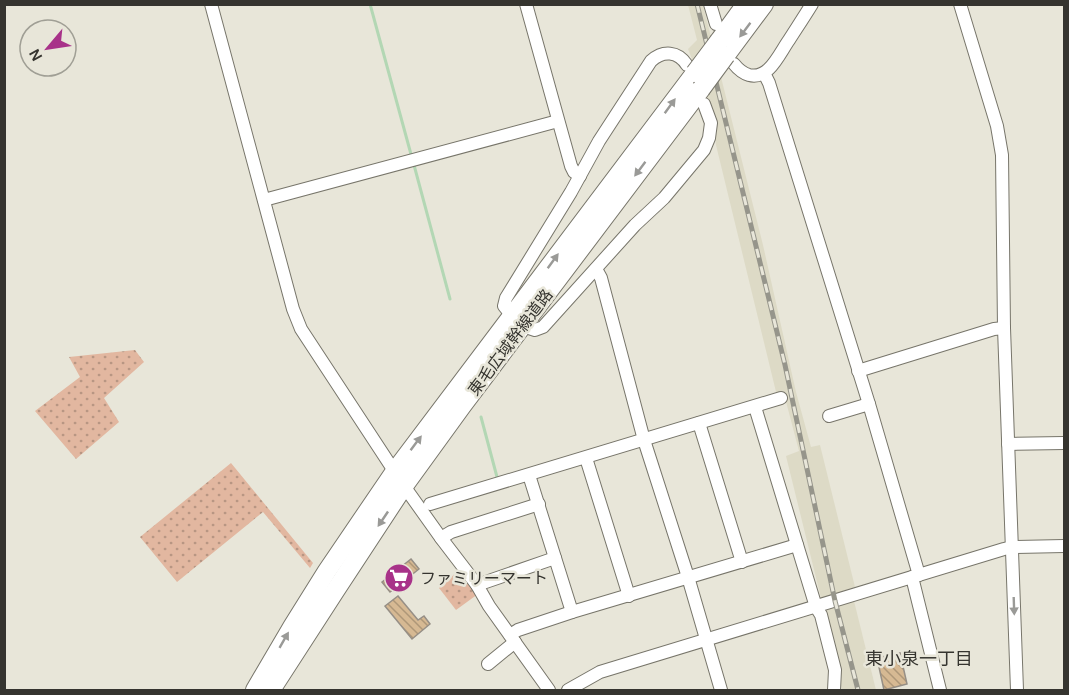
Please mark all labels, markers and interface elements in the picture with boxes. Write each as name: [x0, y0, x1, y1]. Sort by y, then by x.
north arrow: [18, 18, 78, 78]
one-way arrow: [739, 22, 751, 37]
text: N: [24, 45, 46, 65]
one-way arrow: [664, 98, 676, 113]
one-way arrow: [634, 161, 646, 177]
one-way arrow: [547, 254, 559, 270]
street label: 東毛広域幹線道路: [464, 285, 557, 399]
one-way arrow: [410, 435, 423, 451]
one-way arrow: [377, 510, 389, 526]
supermarket icon: ファミリーマート: [383, 562, 415, 594]
place label: ファミリーマート: [420, 569, 548, 588]
one-way arrow: [1009, 596, 1019, 615]
one-way arrow: [279, 632, 290, 648]
district label: 東小泉一丁目: [865, 648, 973, 670]

